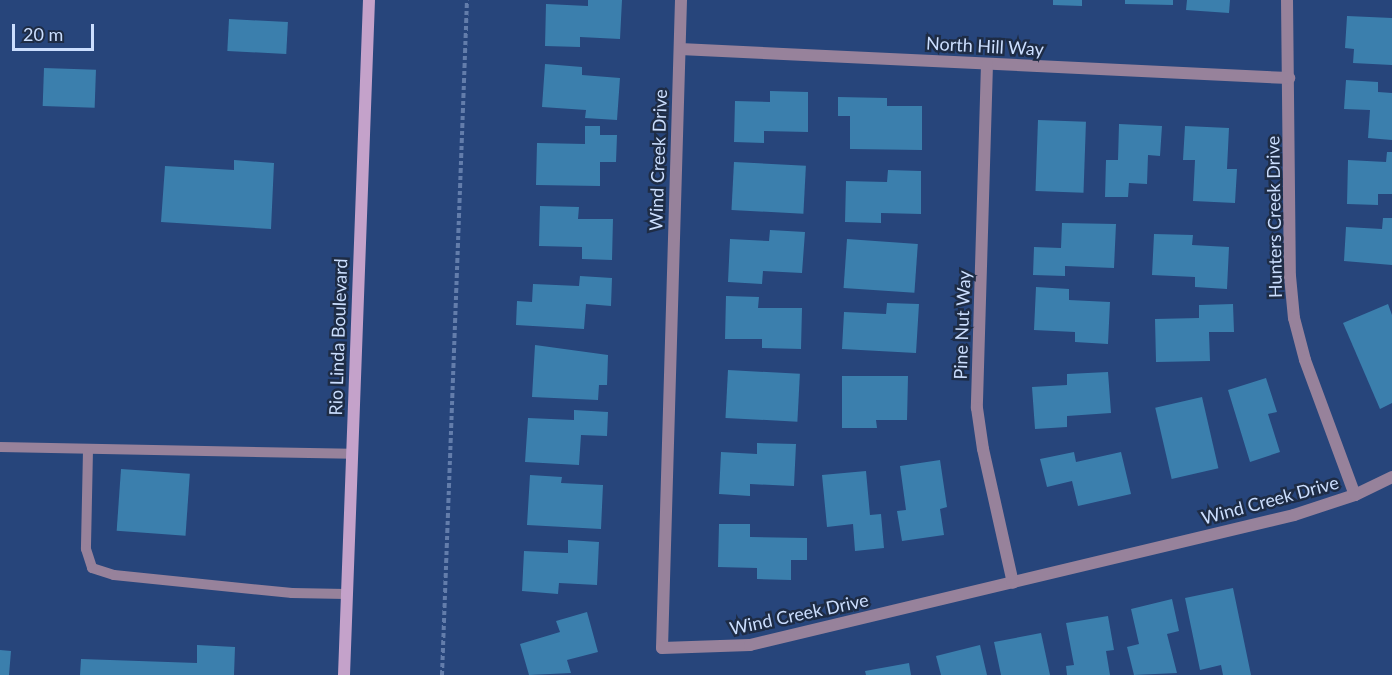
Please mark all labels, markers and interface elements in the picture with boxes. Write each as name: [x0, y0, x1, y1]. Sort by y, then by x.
scale bar: [15, 12, 98, 50]
text: 20 m: [23, 23, 63, 45]
street label: North Hill Way: [926, 32, 1044, 60]
street label: Wind Creek Drive: [645, 89, 671, 231]
street label: Hunters Creek Drive: [1262, 136, 1286, 298]
street label: Rio Linda Boulevard: [324, 258, 352, 416]
street label: Pine Nut Way: [949, 270, 975, 380]
street label: Wind Creek Drive: [1199, 471, 1341, 529]
street label: Wind Creek Drive: [728, 589, 870, 639]

